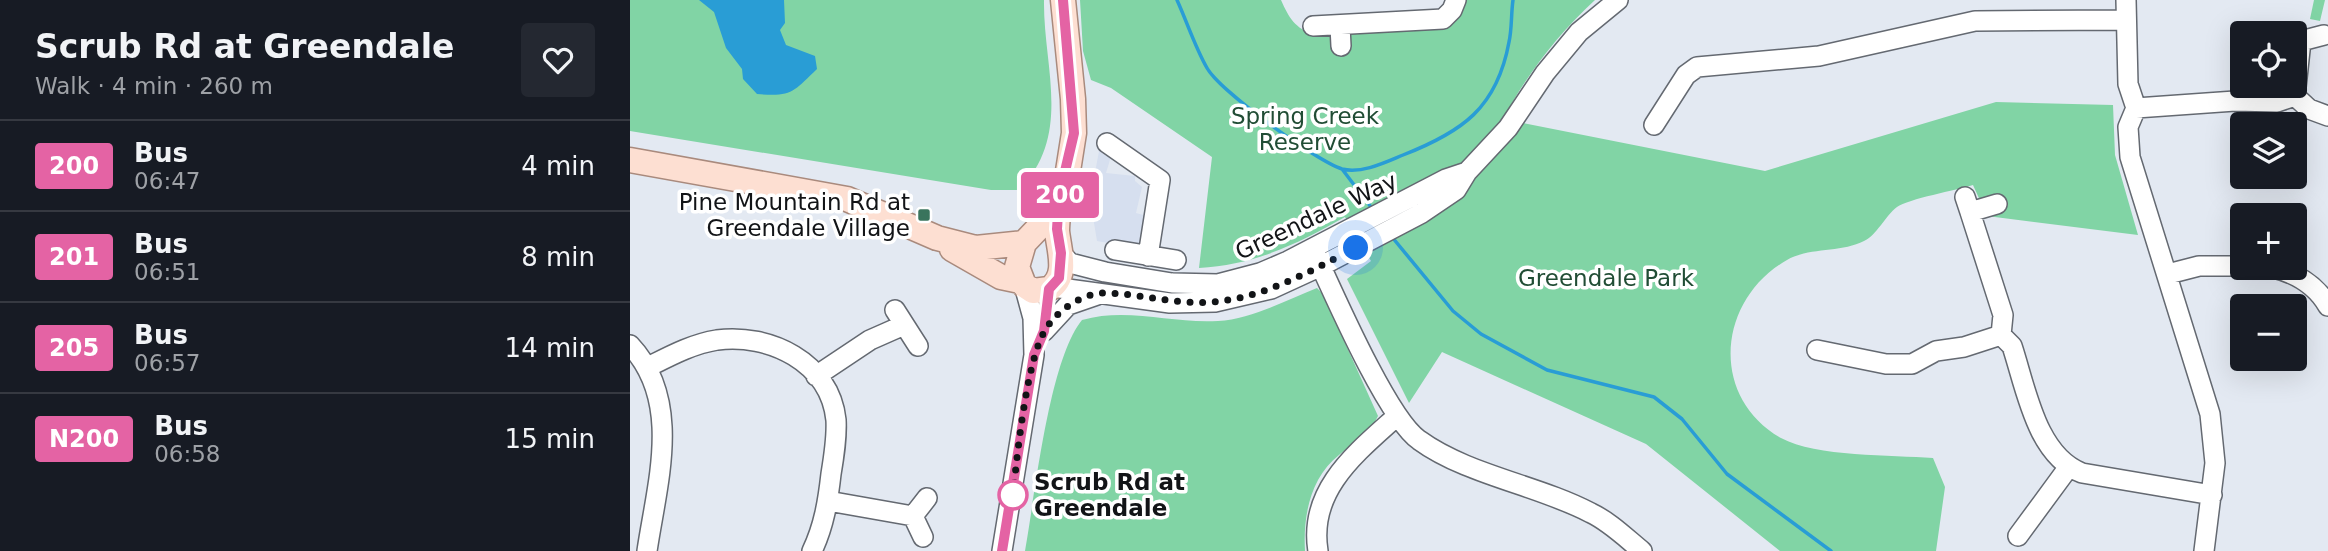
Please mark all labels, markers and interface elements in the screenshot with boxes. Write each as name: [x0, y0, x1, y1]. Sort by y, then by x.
map controls: [2230, 21, 2307, 371]
button: locate: [2230, 21, 2307, 98]
button: heart: [521, 23, 595, 97]
text: Scrub Rd at Greendale: [35, 27, 454, 66]
text: Walk · 4 min · 260 m: [35, 73, 273, 99]
park label: Spring Creek Reserve: [1231, 103, 1380, 155]
button: layers: [2230, 112, 2307, 189]
text: Bus: [134, 138, 188, 168]
text: 4 min: [521, 151, 595, 181]
text: 200: [49, 152, 99, 180]
street label: Greendale Way: [1231, 167, 1401, 265]
text: 06:47: [134, 168, 200, 194]
line badge: 200: [1020, 172, 1100, 218]
text: 200: [1035, 181, 1085, 209]
place label: Pine Mountain Rd at Greendale Village: [679, 189, 910, 241]
button: +: [2230, 203, 2307, 280]
marker: Pine Mountain Rd at Greendale Village: [916, 207, 932, 223]
text: Bus: [134, 229, 188, 259]
your location: [1338, 230, 1373, 265]
text: 8 min: [521, 242, 595, 272]
text: 201: [49, 243, 99, 271]
text: 06:51: [134, 259, 200, 285]
park label: Greendale Park: [1518, 265, 1695, 291]
button: −: [2230, 294, 2307, 371]
text: Bus: [134, 320, 188, 350]
text: 14 min: [505, 333, 595, 363]
text: 205: [49, 334, 99, 362]
text: 06:57: [134, 350, 200, 376]
text: Bus: [154, 411, 208, 441]
text: 15 min: [505, 424, 595, 454]
text: N200: [49, 425, 119, 453]
text: 06:58: [154, 441, 220, 467]
place label: Scrub Rd at Greendale: [1034, 469, 1185, 521]
marker: Scrub Rd at Greendale: [998, 480, 1028, 510]

